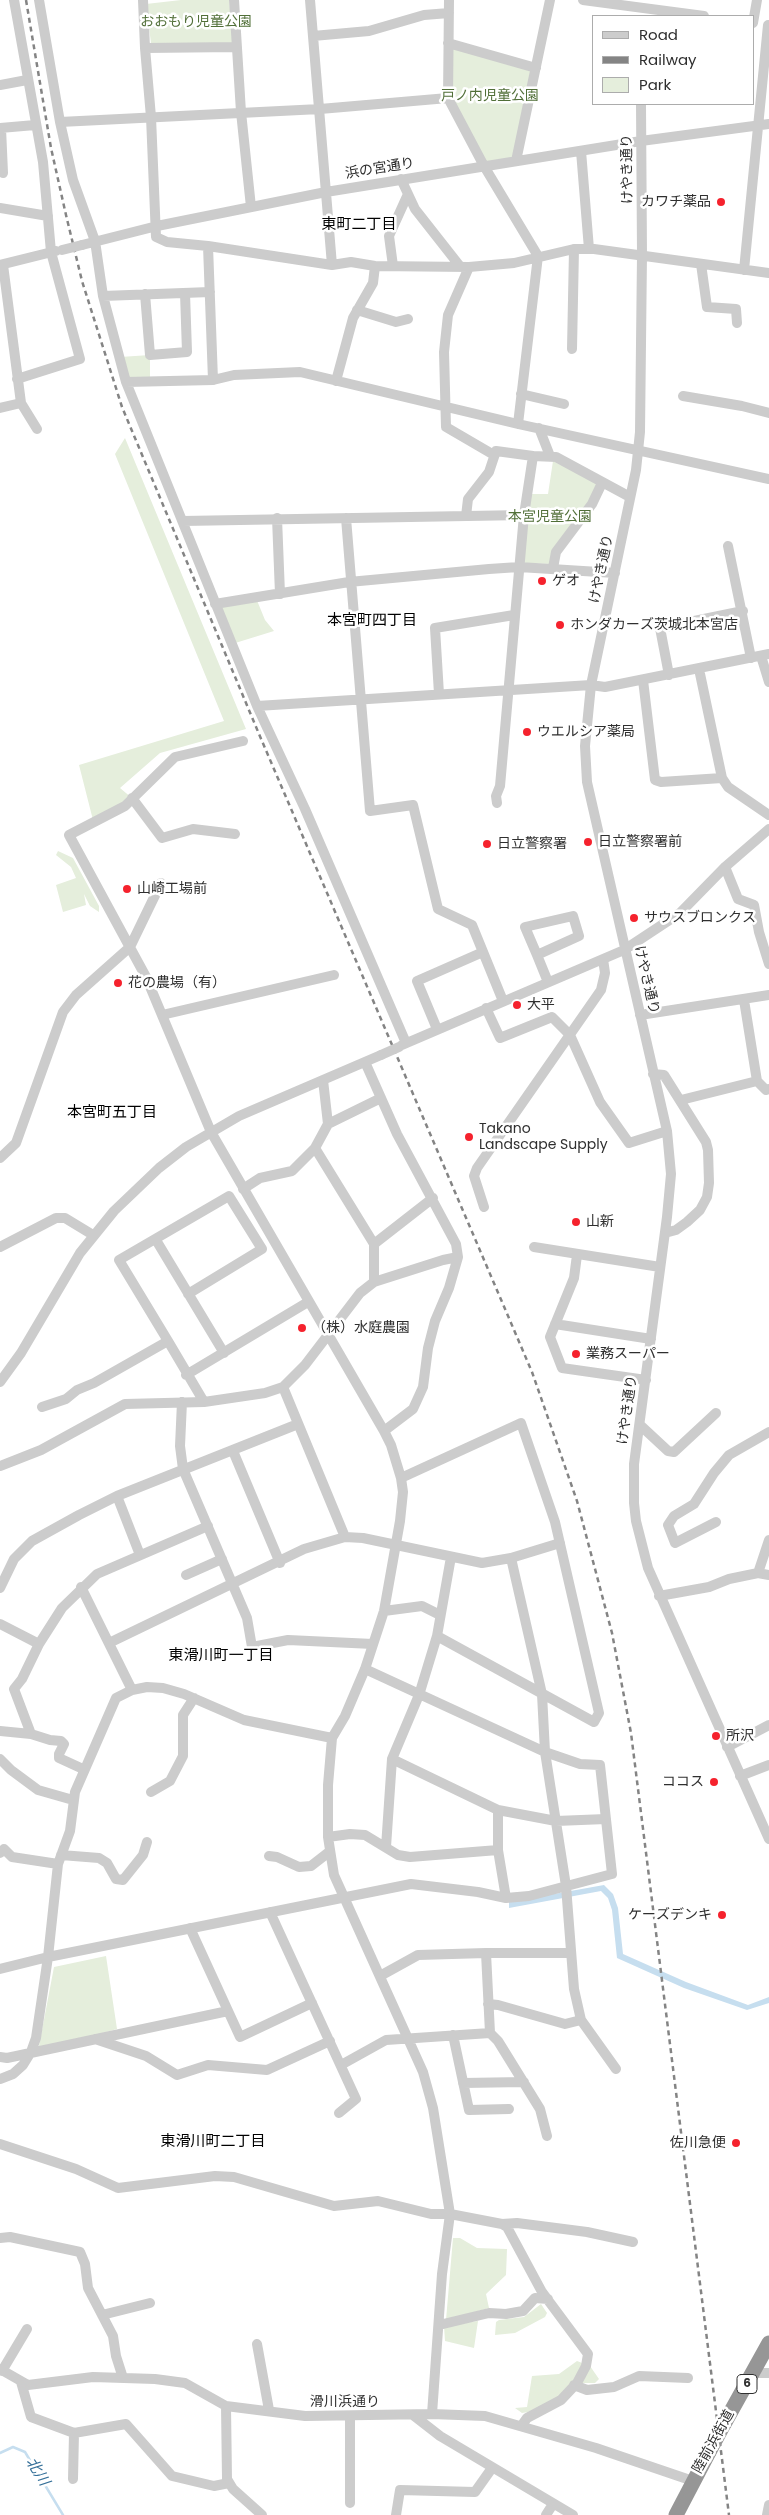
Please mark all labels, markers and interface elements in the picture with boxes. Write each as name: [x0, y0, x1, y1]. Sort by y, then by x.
park label: おおもり児童公園: [140, 14, 252, 30]
legend: [592, 15, 754, 105]
text: Road: [639, 24, 678, 45]
text: Railway: [639, 49, 697, 70]
text: Park: [639, 74, 671, 95]
park label: 戸ノ内児童公園: [441, 88, 539, 104]
street label: けやき通り: [619, 134, 637, 204]
street label: 浜の宮通り: [344, 155, 416, 183]
place label: カワチ薬品: [641, 194, 711, 210]
marker: カワチ薬品: [715, 196, 727, 208]
district label: 東町二丁目: [322, 216, 396, 234]
park label: 本宮児童公園: [508, 509, 592, 525]
street label: けやき通り: [587, 533, 617, 605]
place label: ゲオ: [552, 573, 580, 589]
marker: ゲオ: [536, 575, 548, 587]
district label: 本宮町四丁目: [327, 612, 417, 630]
place label: ホンダカーズ茨城北本宮店: [570, 617, 738, 633]
marker: ホンダカーズ茨城北本宮店: [554, 619, 566, 631]
place label: ウエルシア薬局: [537, 724, 635, 740]
marker: ウエルシア薬局: [521, 726, 533, 738]
place label: 日立警察署前: [598, 834, 682, 850]
place label: 日立警察署: [497, 836, 567, 852]
marker: 日立警察署前: [582, 836, 594, 848]
marker: 日立警察署: [481, 838, 493, 850]
place label: 山崎工場前: [137, 881, 207, 897]
marker: 山崎工場前: [121, 883, 133, 895]
place label: サウスブロンクス: [644, 910, 756, 926]
marker: サウスブロンクス: [628, 912, 640, 924]
street label: けやき通り: [630, 944, 662, 1016]
place label: 花の農場（有）: [128, 975, 226, 991]
marker: 花の農場（有）: [112, 977, 124, 989]
place label: 大平: [527, 997, 555, 1013]
marker: 大平: [511, 999, 523, 1011]
district label: 本宮町五丁目: [67, 1104, 157, 1122]
place label: Takano Landscape Supply: [479, 1121, 608, 1154]
marker: Takano Landscape Supply: [463, 1131, 475, 1143]
place label: 山新: [586, 1214, 614, 1230]
marker: 山新: [570, 1216, 582, 1228]
place label: （株）水庭農園: [312, 1320, 410, 1336]
marker: （株）水庭農園: [296, 1322, 308, 1334]
place label: 業務スーパー: [586, 1346, 670, 1362]
marker: 業務スーパー: [570, 1348, 582, 1360]
street label: けやき通り: [615, 1374, 641, 1446]
district label: 東滑川町一丁目: [169, 1647, 273, 1665]
place label: 所沢: [726, 1728, 754, 1744]
marker: 所沢: [710, 1730, 722, 1742]
place label: ココス: [662, 1774, 704, 1790]
marker: ココス: [708, 1776, 720, 1788]
place label: ケーズデンキ: [628, 1907, 712, 1923]
marker: ケーズデンキ: [716, 1909, 728, 1921]
district label: 東滑川町二丁目: [161, 2133, 265, 2151]
place label: 佐川急便: [670, 2135, 726, 2151]
marker: 佐川急便: [730, 2137, 742, 2149]
road number: 6: [737, 2374, 757, 2394]
street label: 滑川浜通り: [310, 2394, 380, 2410]
street label: 陸前浜街道: [690, 2407, 738, 2477]
water label: 北川: [21, 2455, 53, 2489]

